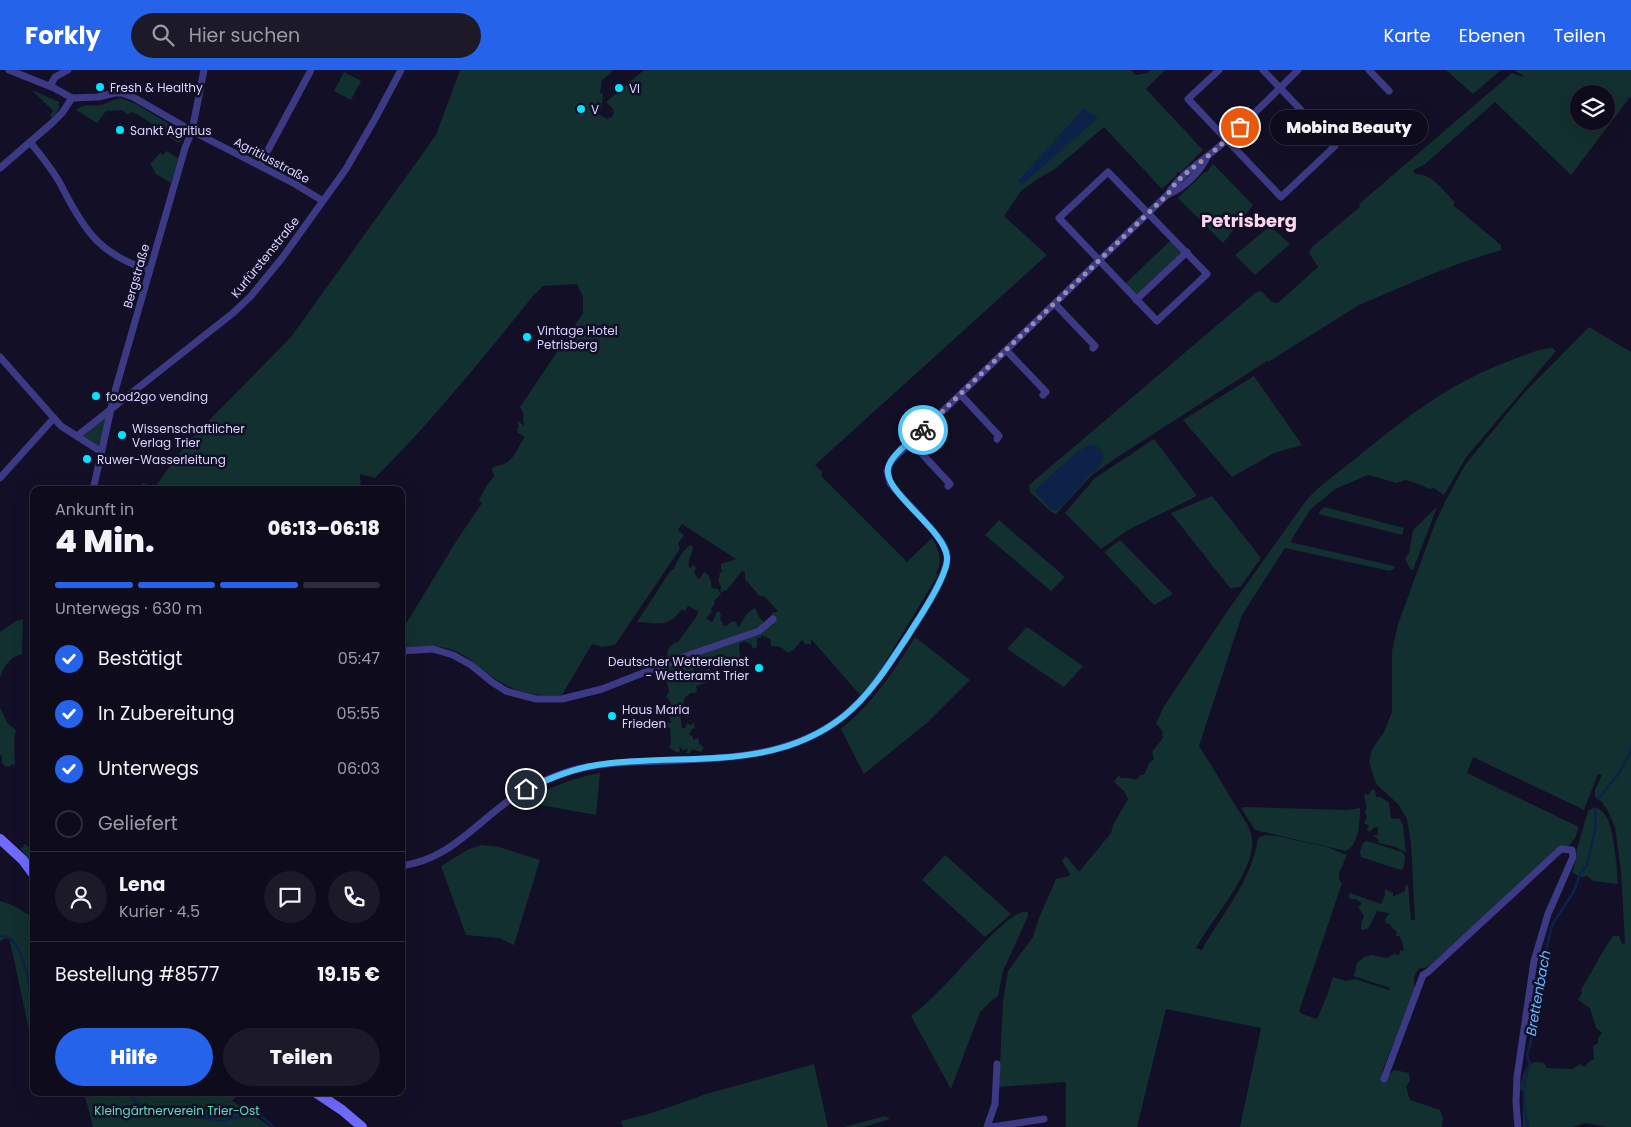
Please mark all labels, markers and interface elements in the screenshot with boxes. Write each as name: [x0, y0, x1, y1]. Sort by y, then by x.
search box: [131, 13, 481, 58]
text: Forkly: [25, 19, 101, 52]
icon: search: [149, 21, 177, 49]
text: Hier suchen: [189, 22, 300, 49]
text: Karte: [1383, 23, 1431, 48]
text: Ebenen: [1459, 23, 1526, 48]
text: Teilen: [1554, 23, 1606, 48]
place label: Fresh & Healthy: [110, 79, 203, 96]
place label: VI: [629, 80, 640, 97]
marker: Fresh & Healthy: [94, 81, 106, 93]
marker: VI: [613, 82, 625, 94]
map controls: [1570, 85, 1615, 130]
button: layers: [1570, 85, 1615, 130]
place label: V: [591, 101, 599, 118]
marker: V: [575, 103, 587, 115]
pin: [1219, 106, 1261, 148]
callout: Mobina Beauty: [1270, 110, 1428, 144]
icon: bag: [1226, 113, 1254, 141]
text: Mobina Beauty: [1286, 116, 1412, 139]
place label: Sankt Agritius: [130, 122, 211, 139]
marker: Sankt Agritius: [114, 124, 126, 136]
street label: Agritiusstraße: [231, 133, 313, 187]
district label: Petrisberg: [1201, 208, 1297, 233]
street label: Kurfürstenstraße: [227, 213, 303, 301]
street label: Bergstraße: [119, 242, 153, 310]
place label: Vintage Hotel Petrisberg: [537, 322, 618, 353]
marker: Vintage Hotel Petrisberg: [521, 331, 533, 343]
place label: food2go vending: [106, 388, 208, 405]
marker: food2go vending: [90, 390, 102, 402]
courier: [898, 405, 948, 455]
icon: bike: [909, 416, 937, 444]
place label: Wissenschaftlicher Verlag Trier: [132, 420, 245, 451]
marker: Wissenschaftlicher Verlag Trier: [116, 429, 128, 441]
place label: Ruwer-Wasserleitung: [97, 451, 226, 468]
marker: Ruwer-Wasserleitung: [81, 453, 93, 465]
text: Ankunft in: [55, 498, 134, 521]
text: 06:13–06:18: [268, 515, 380, 542]
text: 4 Min.: [55, 518, 155, 563]
text: Unterwegs · 630 m: [55, 597, 202, 620]
icon: check: [55, 645, 83, 673]
text: Bestätigt: [98, 645, 182, 672]
text: 05:47: [338, 647, 380, 670]
place label: Deutscher Wetterdienst - Wetteramt Trier: [608, 653, 750, 684]
marker: Deutscher Wetterdienst - Wetteramt Trier: [753, 662, 765, 674]
icon: check: [55, 700, 83, 728]
text: In Zubereitung: [98, 700, 235, 727]
place label: Haus Maria Frieden: [622, 701, 690, 732]
text: 05:55: [336, 702, 380, 725]
marker: Haus Maria Frieden: [606, 710, 618, 722]
icon: check: [55, 755, 83, 783]
text: Unterwegs: [98, 755, 199, 782]
text: 06:03: [337, 757, 380, 780]
pin: [505, 768, 547, 810]
icon: home: [512, 775, 540, 803]
text: Geliefert: [98, 810, 178, 837]
button: person: [55, 871, 107, 923]
text: Lena: [119, 871, 165, 898]
button: chat: [264, 871, 316, 923]
button: phone: [328, 871, 380, 923]
text: Kurier · 4.5: [119, 900, 200, 923]
water label: Brettenbach: [1521, 949, 1555, 1037]
text: Bestellung #8577: [55, 961, 219, 988]
text: 19.15 €: [317, 961, 380, 988]
button: Hilfe: [55, 1028, 213, 1086]
button: Teilen: [223, 1028, 380, 1086]
park label: Kleingärtnerverein Trier-Ost: [94, 1102, 260, 1119]

